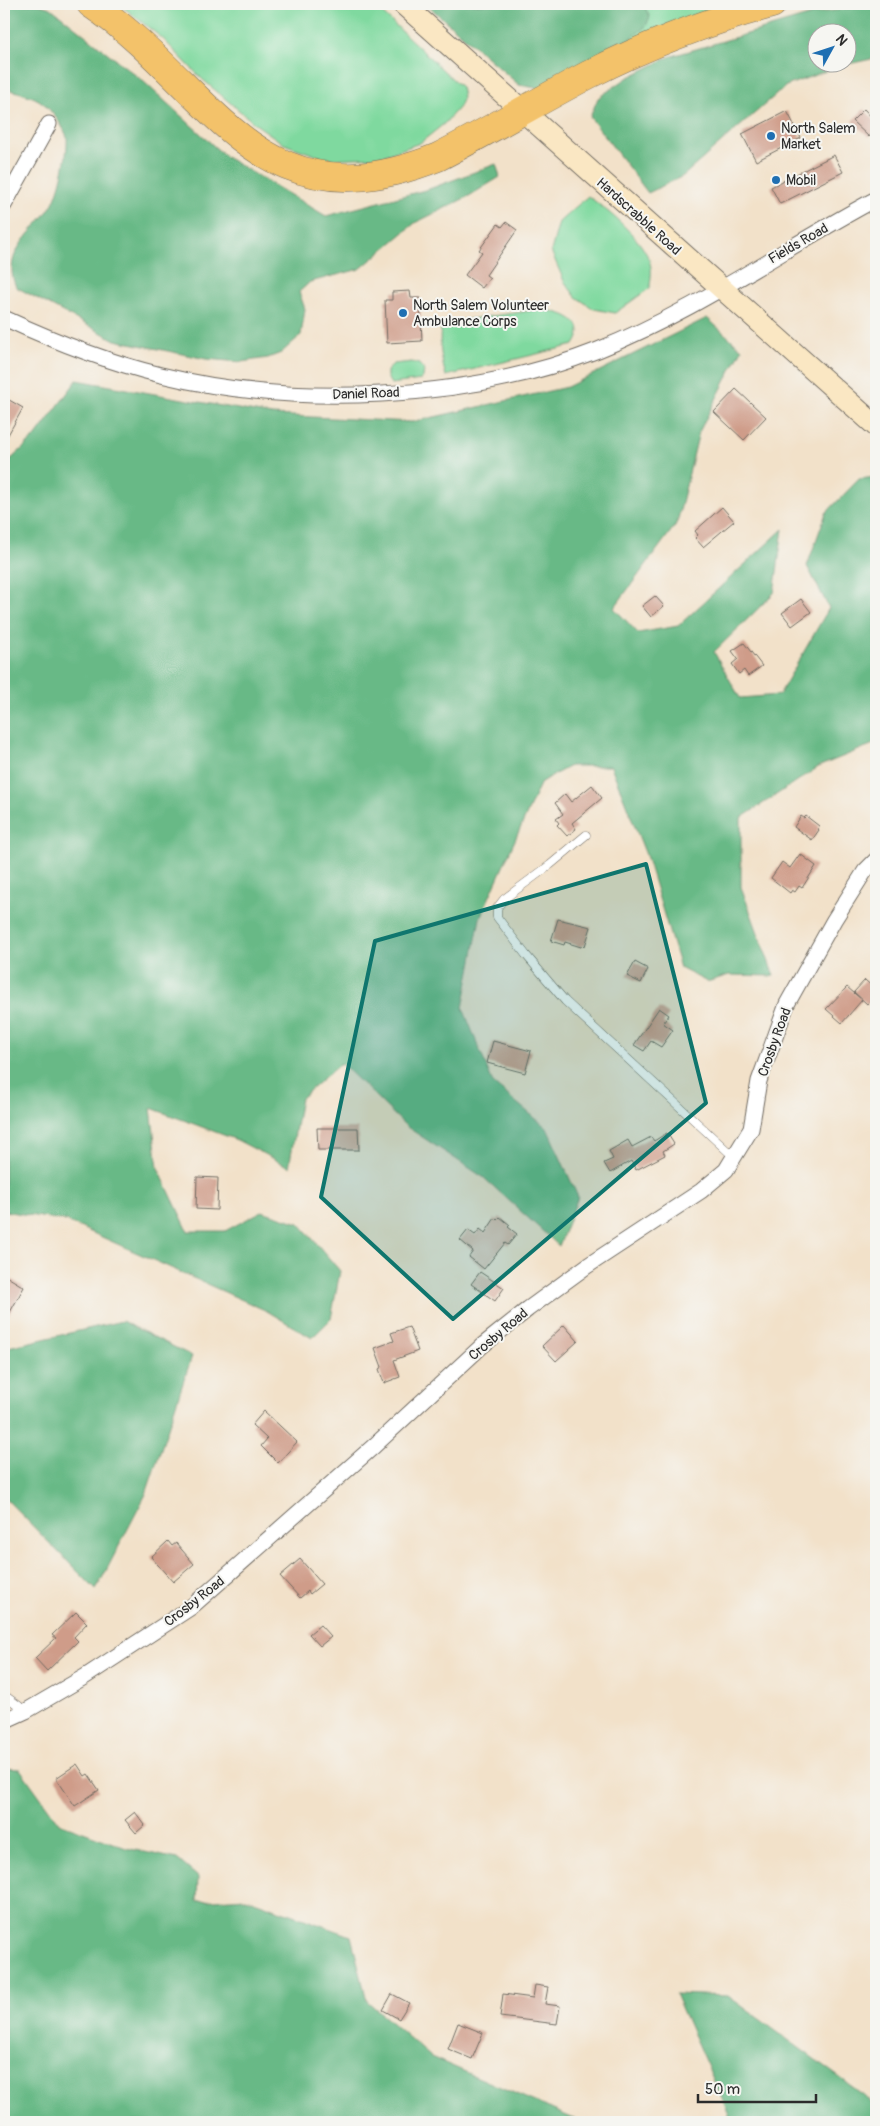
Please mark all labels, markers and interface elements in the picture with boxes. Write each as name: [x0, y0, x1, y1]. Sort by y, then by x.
north arrow: [808, 22, 858, 72]
text: N: [832, 31, 851, 49]
place label: North Salem Market: [781, 120, 855, 153]
marker: North Salem Market: [765, 130, 777, 142]
place label: Mobil: [786, 172, 816, 189]
street label: Hardscrabble Road: [593, 174, 685, 259]
marker: Mobil: [770, 174, 782, 186]
street label: Fields Road: [765, 219, 831, 267]
place label: North Salem Volunteer Ambulance Corps: [413, 297, 549, 330]
marker: North Salem Volunteer Ambulance Corps: [397, 307, 409, 319]
street label: Daniel Road: [332, 384, 400, 403]
street label: Crosby Road: [754, 1005, 795, 1079]
street label: Crosby Road: [465, 1305, 531, 1364]
street label: Crosby Road: [161, 1572, 228, 1630]
scale bar: [698, 2071, 815, 2103]
text: 50 m: [705, 2080, 740, 2099]

